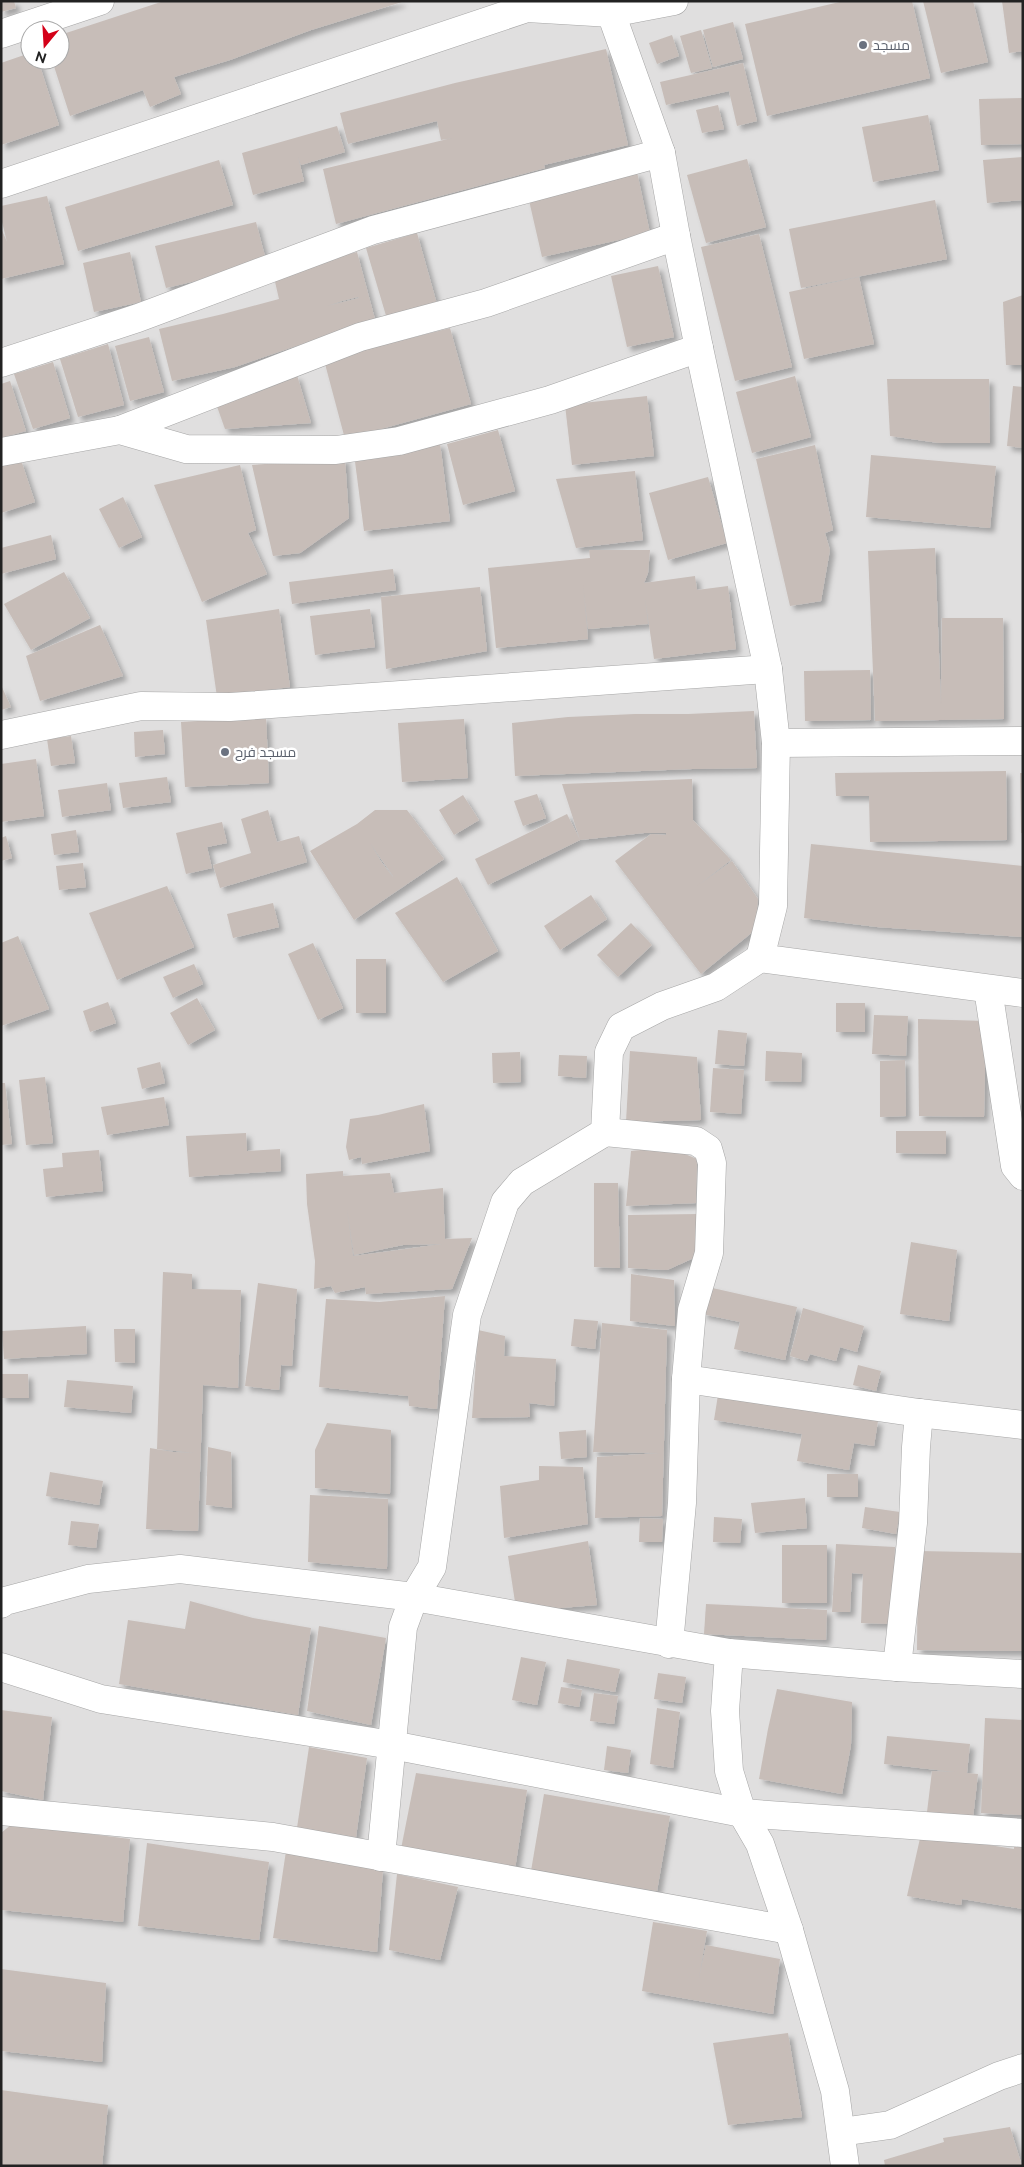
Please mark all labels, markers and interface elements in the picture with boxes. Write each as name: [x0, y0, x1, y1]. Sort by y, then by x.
north arrow: [20, 20, 70, 70]
place label: مسجد: [873, 37, 910, 53]
marker: مسجد: [857, 39, 869, 51]
text: N: [33, 48, 49, 67]
place label: مسجد فرح: [235, 744, 296, 761]
marker: مسجد فرح: [219, 746, 231, 758]

